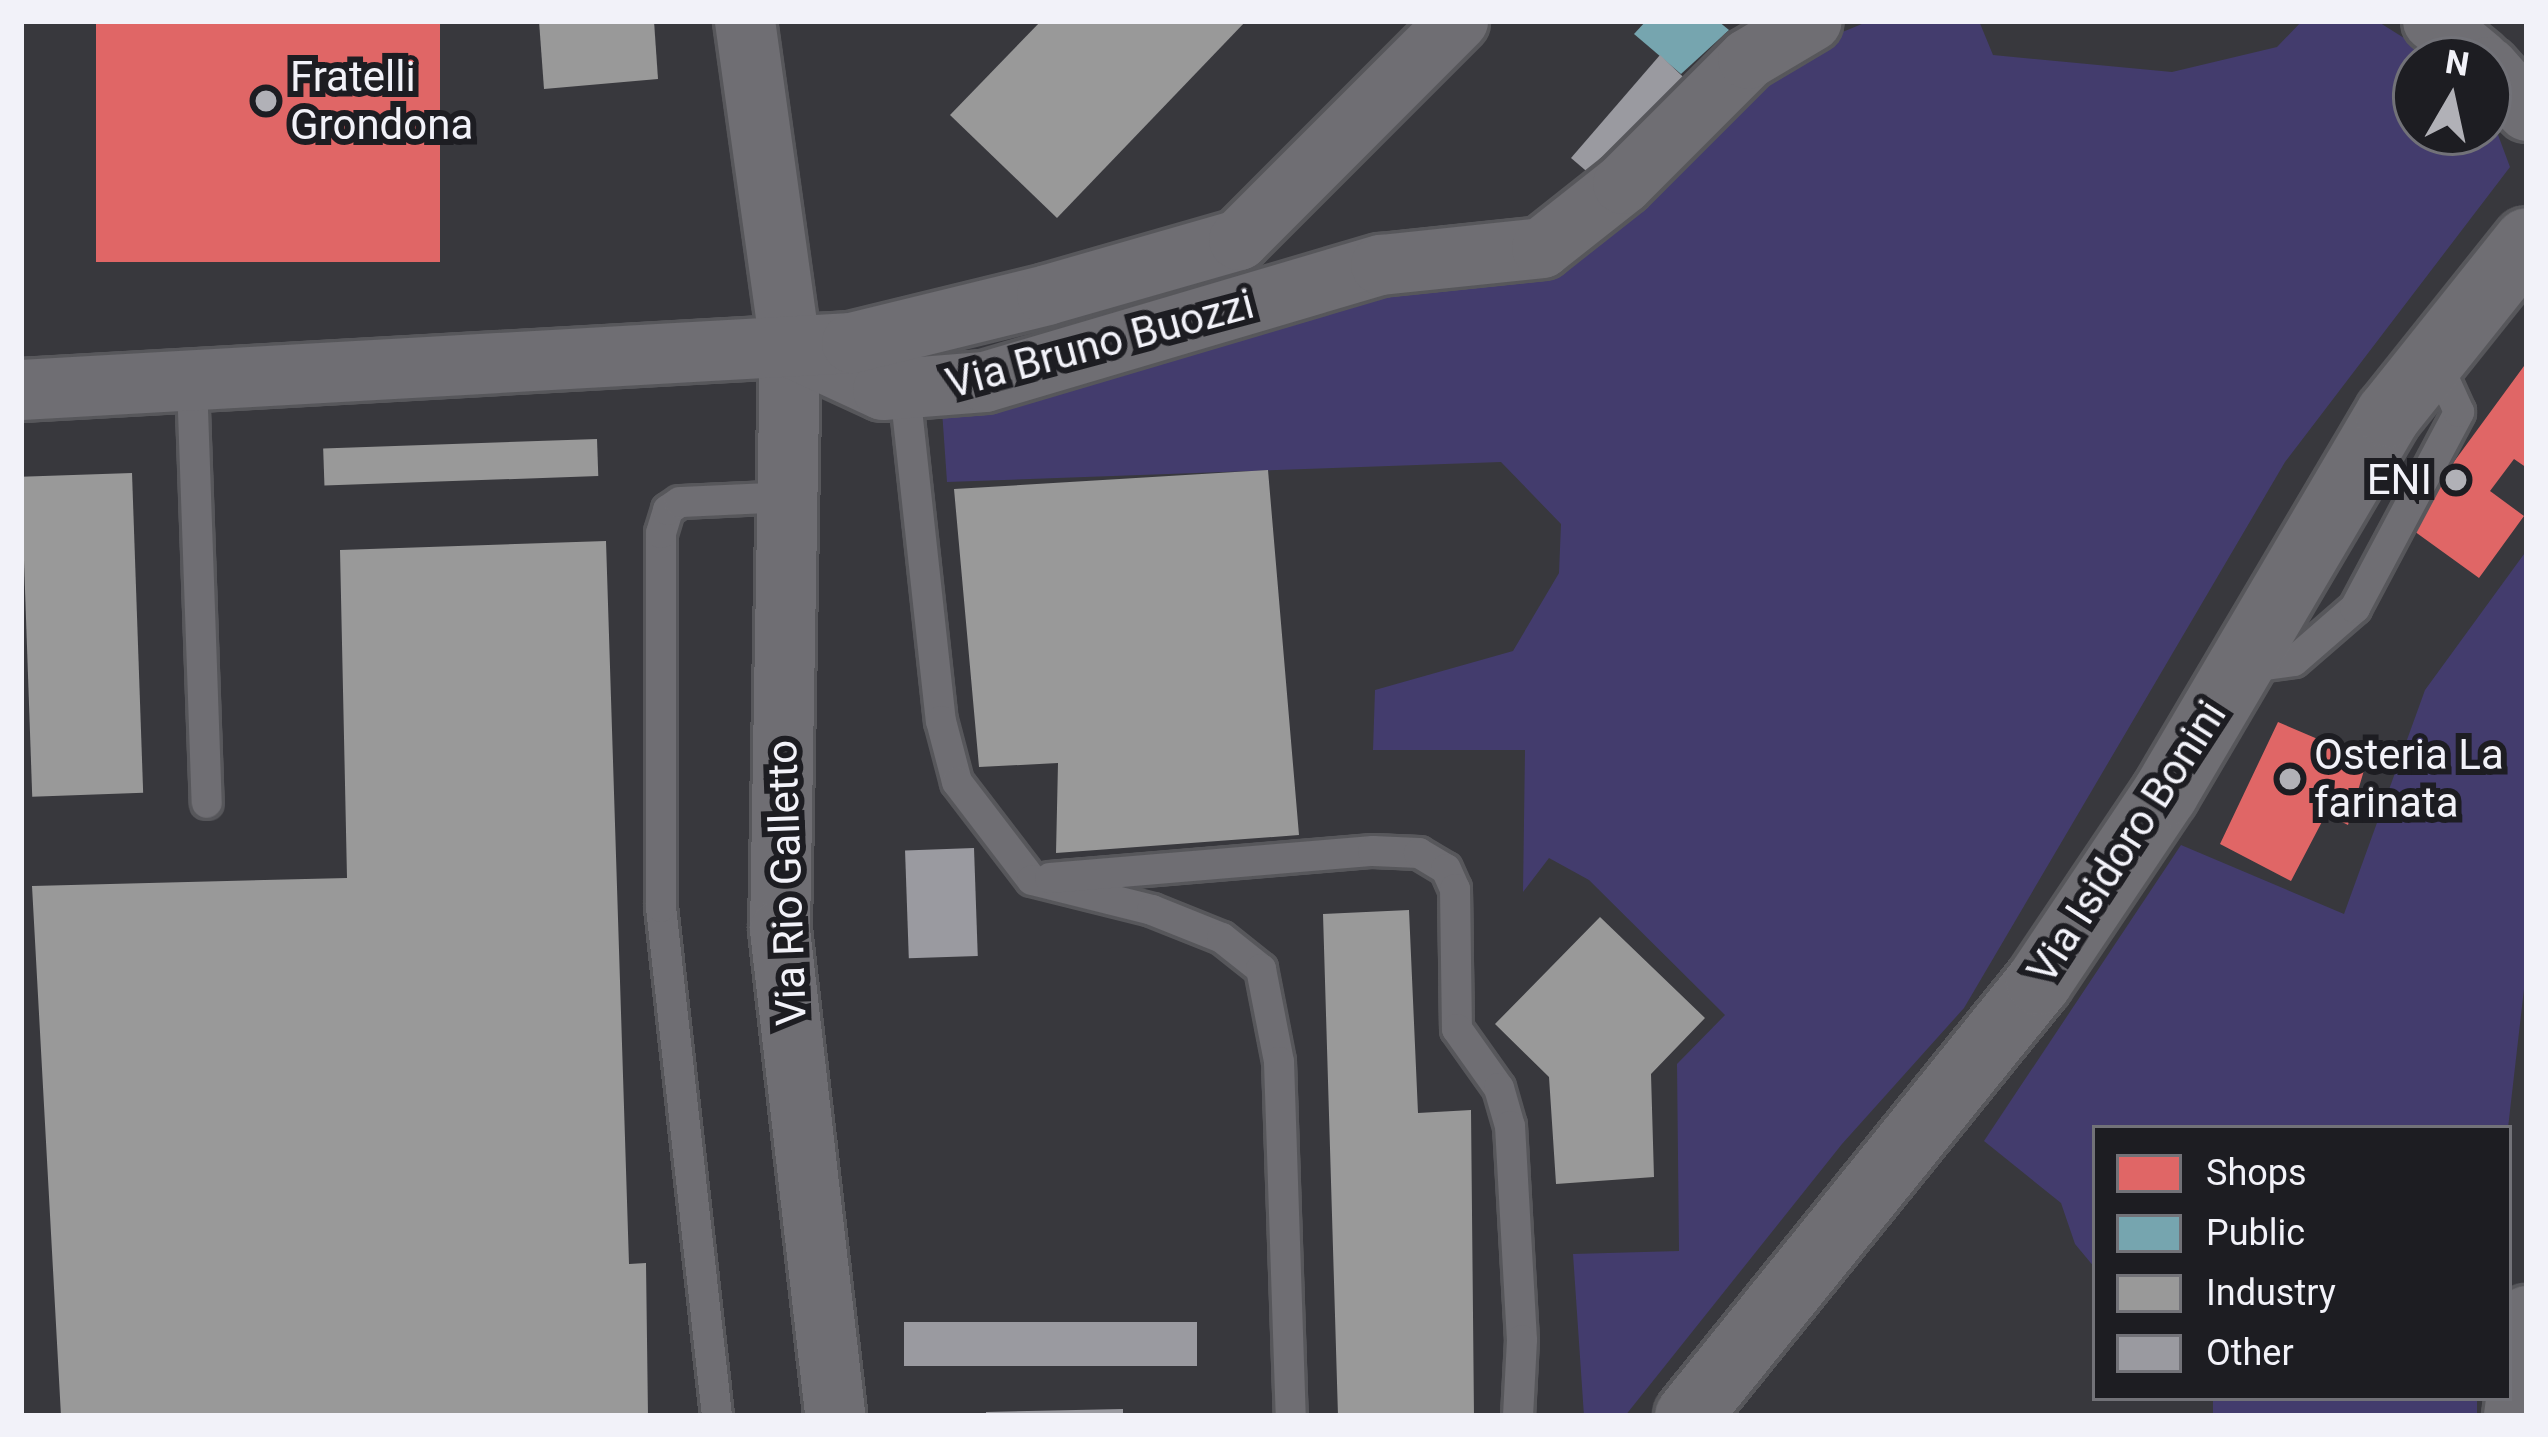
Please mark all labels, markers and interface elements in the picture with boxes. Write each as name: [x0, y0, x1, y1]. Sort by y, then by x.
north arrow: [2392, 36, 2512, 156]
text: N: [2443, 42, 2472, 84]
place label: Fratelli Grondona: [290, 52, 473, 150]
marker: Fratelli Grondona: [253, 88, 279, 114]
street label: Via Bruno Buozzi: [941, 279, 1259, 409]
place label: ENI: [2367, 455, 2432, 505]
marker: ENI: [2443, 467, 2469, 493]
street label: Via Isidoro Bonini: [2017, 691, 2237, 993]
place label: Osteria La farinata: [2314, 730, 2504, 828]
street label: Via Rio Galletto: [757, 739, 817, 1027]
marker: Osteria La farinata: [2277, 766, 2303, 792]
legend: [2092, 1125, 2512, 1401]
text: Shops: [2206, 1152, 2307, 1194]
text: Public: [2206, 1212, 2305, 1254]
text: Industry: [2206, 1272, 2336, 1314]
text: Other: [2206, 1332, 2294, 1374]

